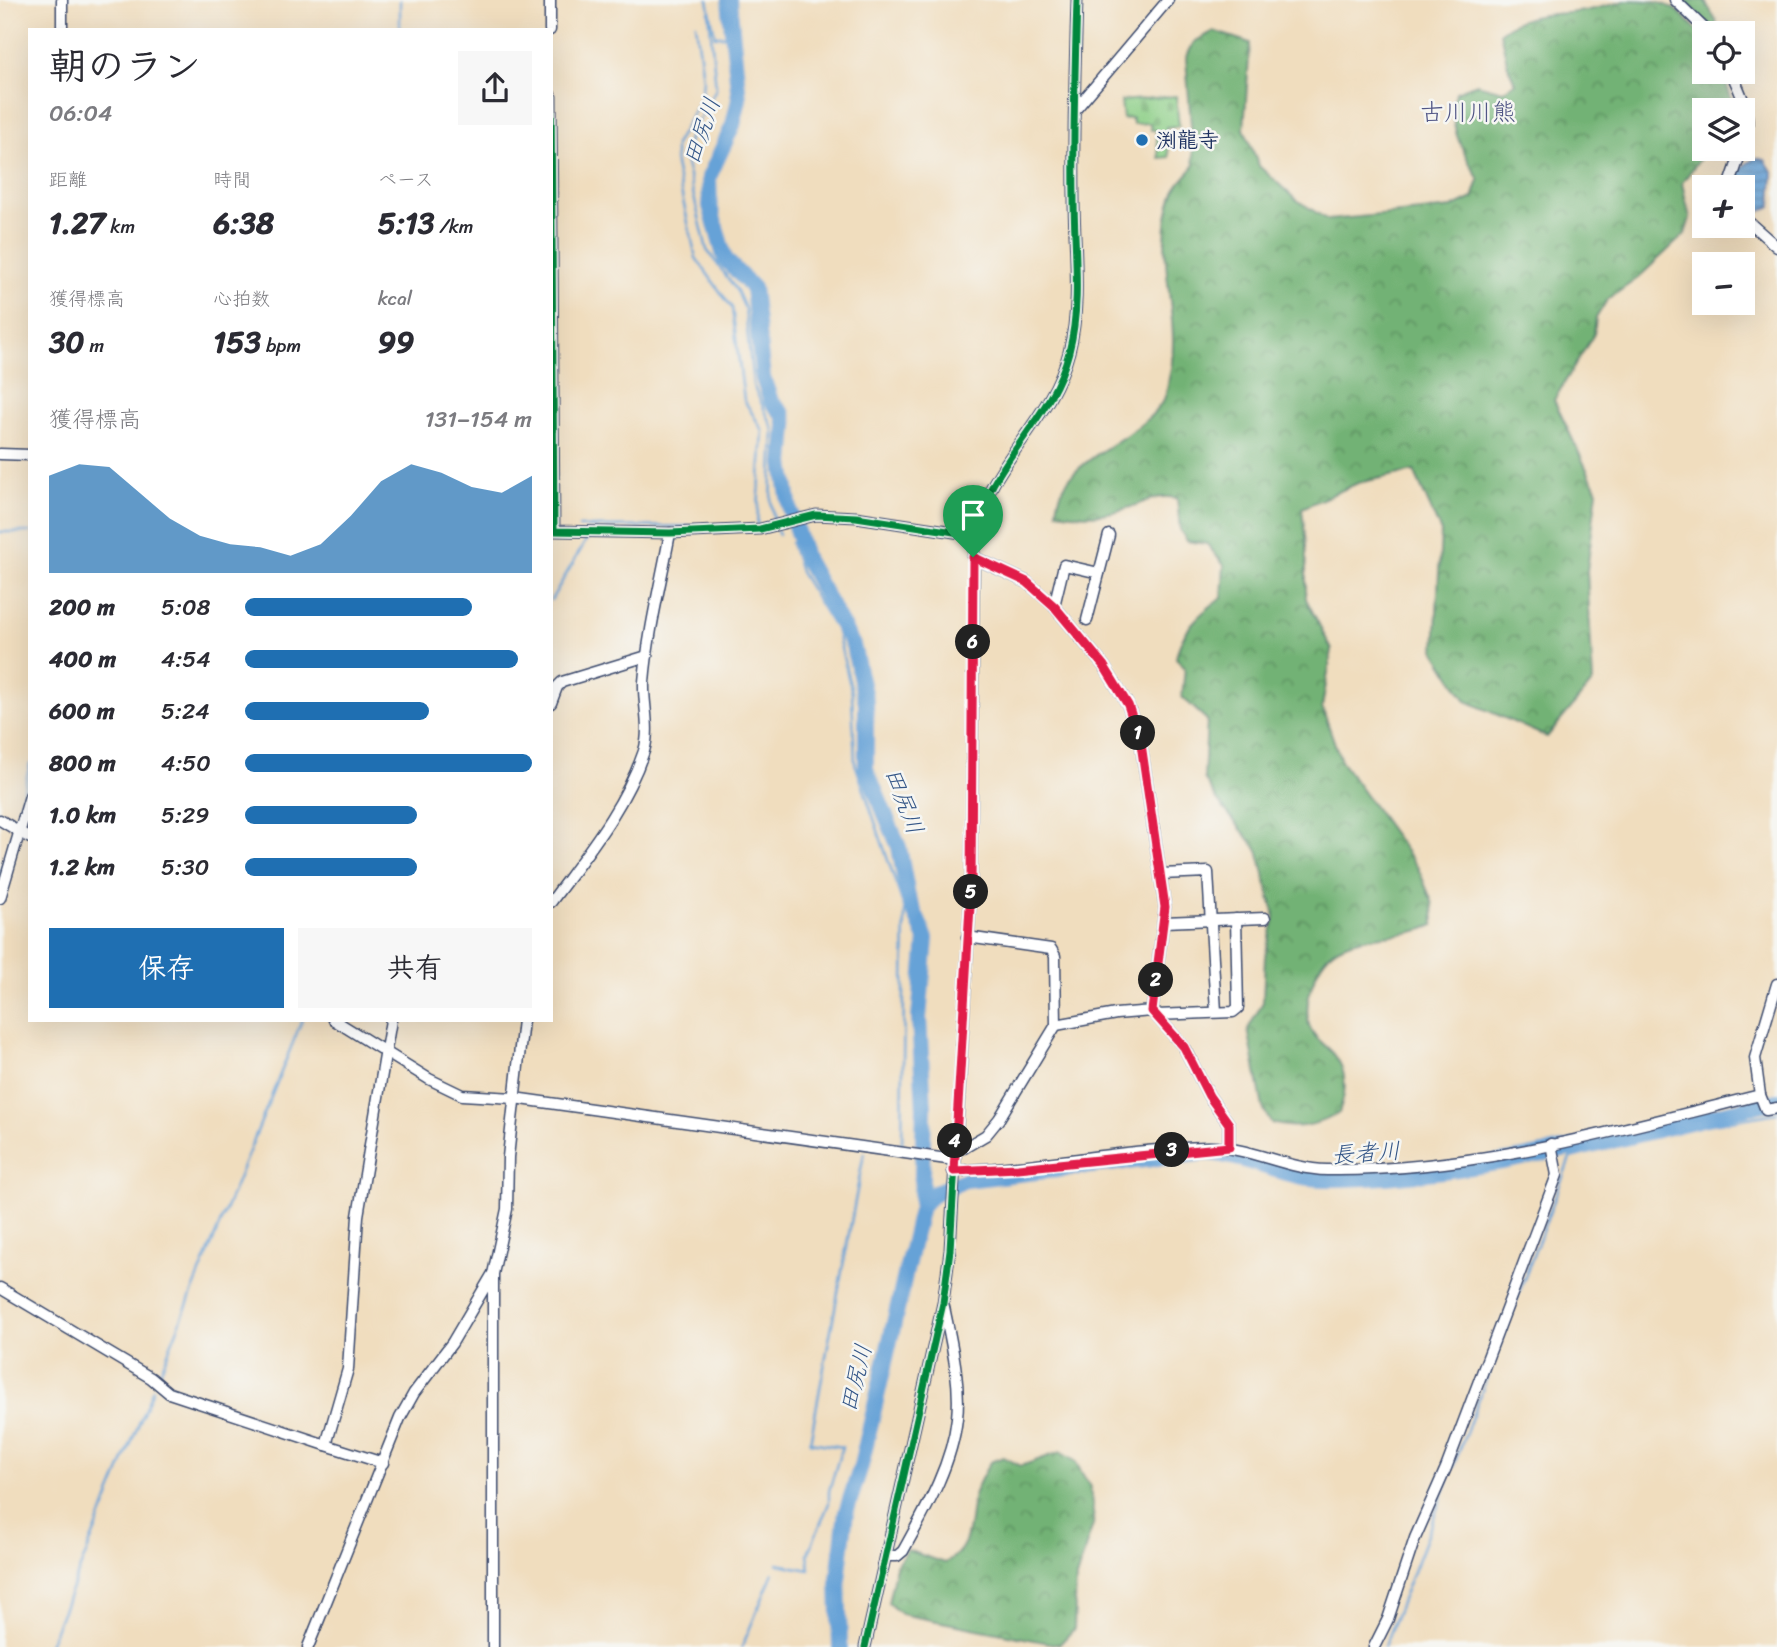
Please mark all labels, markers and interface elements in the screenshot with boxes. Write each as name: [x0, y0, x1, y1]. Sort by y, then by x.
map controls: [1692, 21, 1755, 315]
button: locate: [1692, 21, 1755, 84]
text: 朝のラン: [49, 33, 201, 100]
button: share: [458, 51, 532, 125]
district label: 古川川熊: [1420, 91, 1516, 133]
water label: 田尻川: [671, 92, 733, 170]
text: 06:04: [49, 93, 112, 134]
button: layers: [1692, 98, 1755, 161]
place label: 渕龍寺: [1156, 121, 1219, 159]
marker: 渕龍寺: [1134, 132, 1150, 148]
text: 距離: [49, 163, 87, 196]
text: 時間: [213, 163, 251, 196]
text: ペース: [378, 163, 434, 196]
button: +: [1692, 175, 1755, 238]
text: 1.27: [49, 196, 105, 250]
text: 6:38: [213, 196, 274, 250]
text: 5:13: [378, 196, 434, 250]
text: km: [105, 210, 135, 243]
text: /km: [434, 210, 473, 243]
button: −: [1692, 252, 1755, 315]
text: 獲得標高: [49, 282, 125, 315]
text: 心拍数: [213, 282, 270, 315]
text: kcal: [378, 282, 412, 315]
text: 30: [49, 315, 84, 369]
text: 153: [213, 315, 261, 369]
text: 99: [378, 315, 415, 369]
text: m: [84, 329, 104, 362]
text: bpm: [261, 329, 301, 362]
text: 獲得標高: [49, 399, 141, 440]
text: 131–154 m: [425, 399, 532, 440]
pin: [943, 485, 1003, 557]
icon: arrive: [954, 496, 992, 534]
text: 200 m: [49, 587, 115, 628]
text: 5:08: [161, 587, 210, 628]
pin: 6: [956, 624, 990, 660]
text: 6: [967, 625, 978, 658]
text: 400 m: [49, 639, 116, 680]
text: 4:54: [161, 639, 211, 680]
text: 600 m: [49, 691, 115, 732]
text: 5:24: [161, 691, 210, 732]
pin: 1: [1120, 716, 1156, 750]
text: 1: [1133, 716, 1142, 749]
text: 800 m: [49, 743, 116, 784]
text: 4:50: [161, 743, 211, 784]
water label: 田尻川: [872, 761, 936, 841]
text: 1.0 km: [49, 795, 116, 836]
text: 5:29: [161, 795, 209, 836]
text: 1.2 km: [49, 847, 115, 888]
text: 5:30: [161, 847, 209, 888]
pin: 5: [954, 874, 988, 910]
text: 5: [965, 875, 976, 908]
button: 保存: [49, 928, 284, 1008]
button: 共有: [298, 928, 532, 1008]
pin: 2: [1138, 962, 1174, 998]
text: 2: [1150, 963, 1161, 996]
pin: 4: [937, 1124, 972, 1158]
text: 4: [949, 1124, 960, 1157]
water label: 長者川: [1330, 1130, 1402, 1176]
pin: 3: [1154, 1132, 1190, 1168]
text: 3: [1166, 1133, 1177, 1166]
water label: 田尻川: [828, 1340, 884, 1416]

